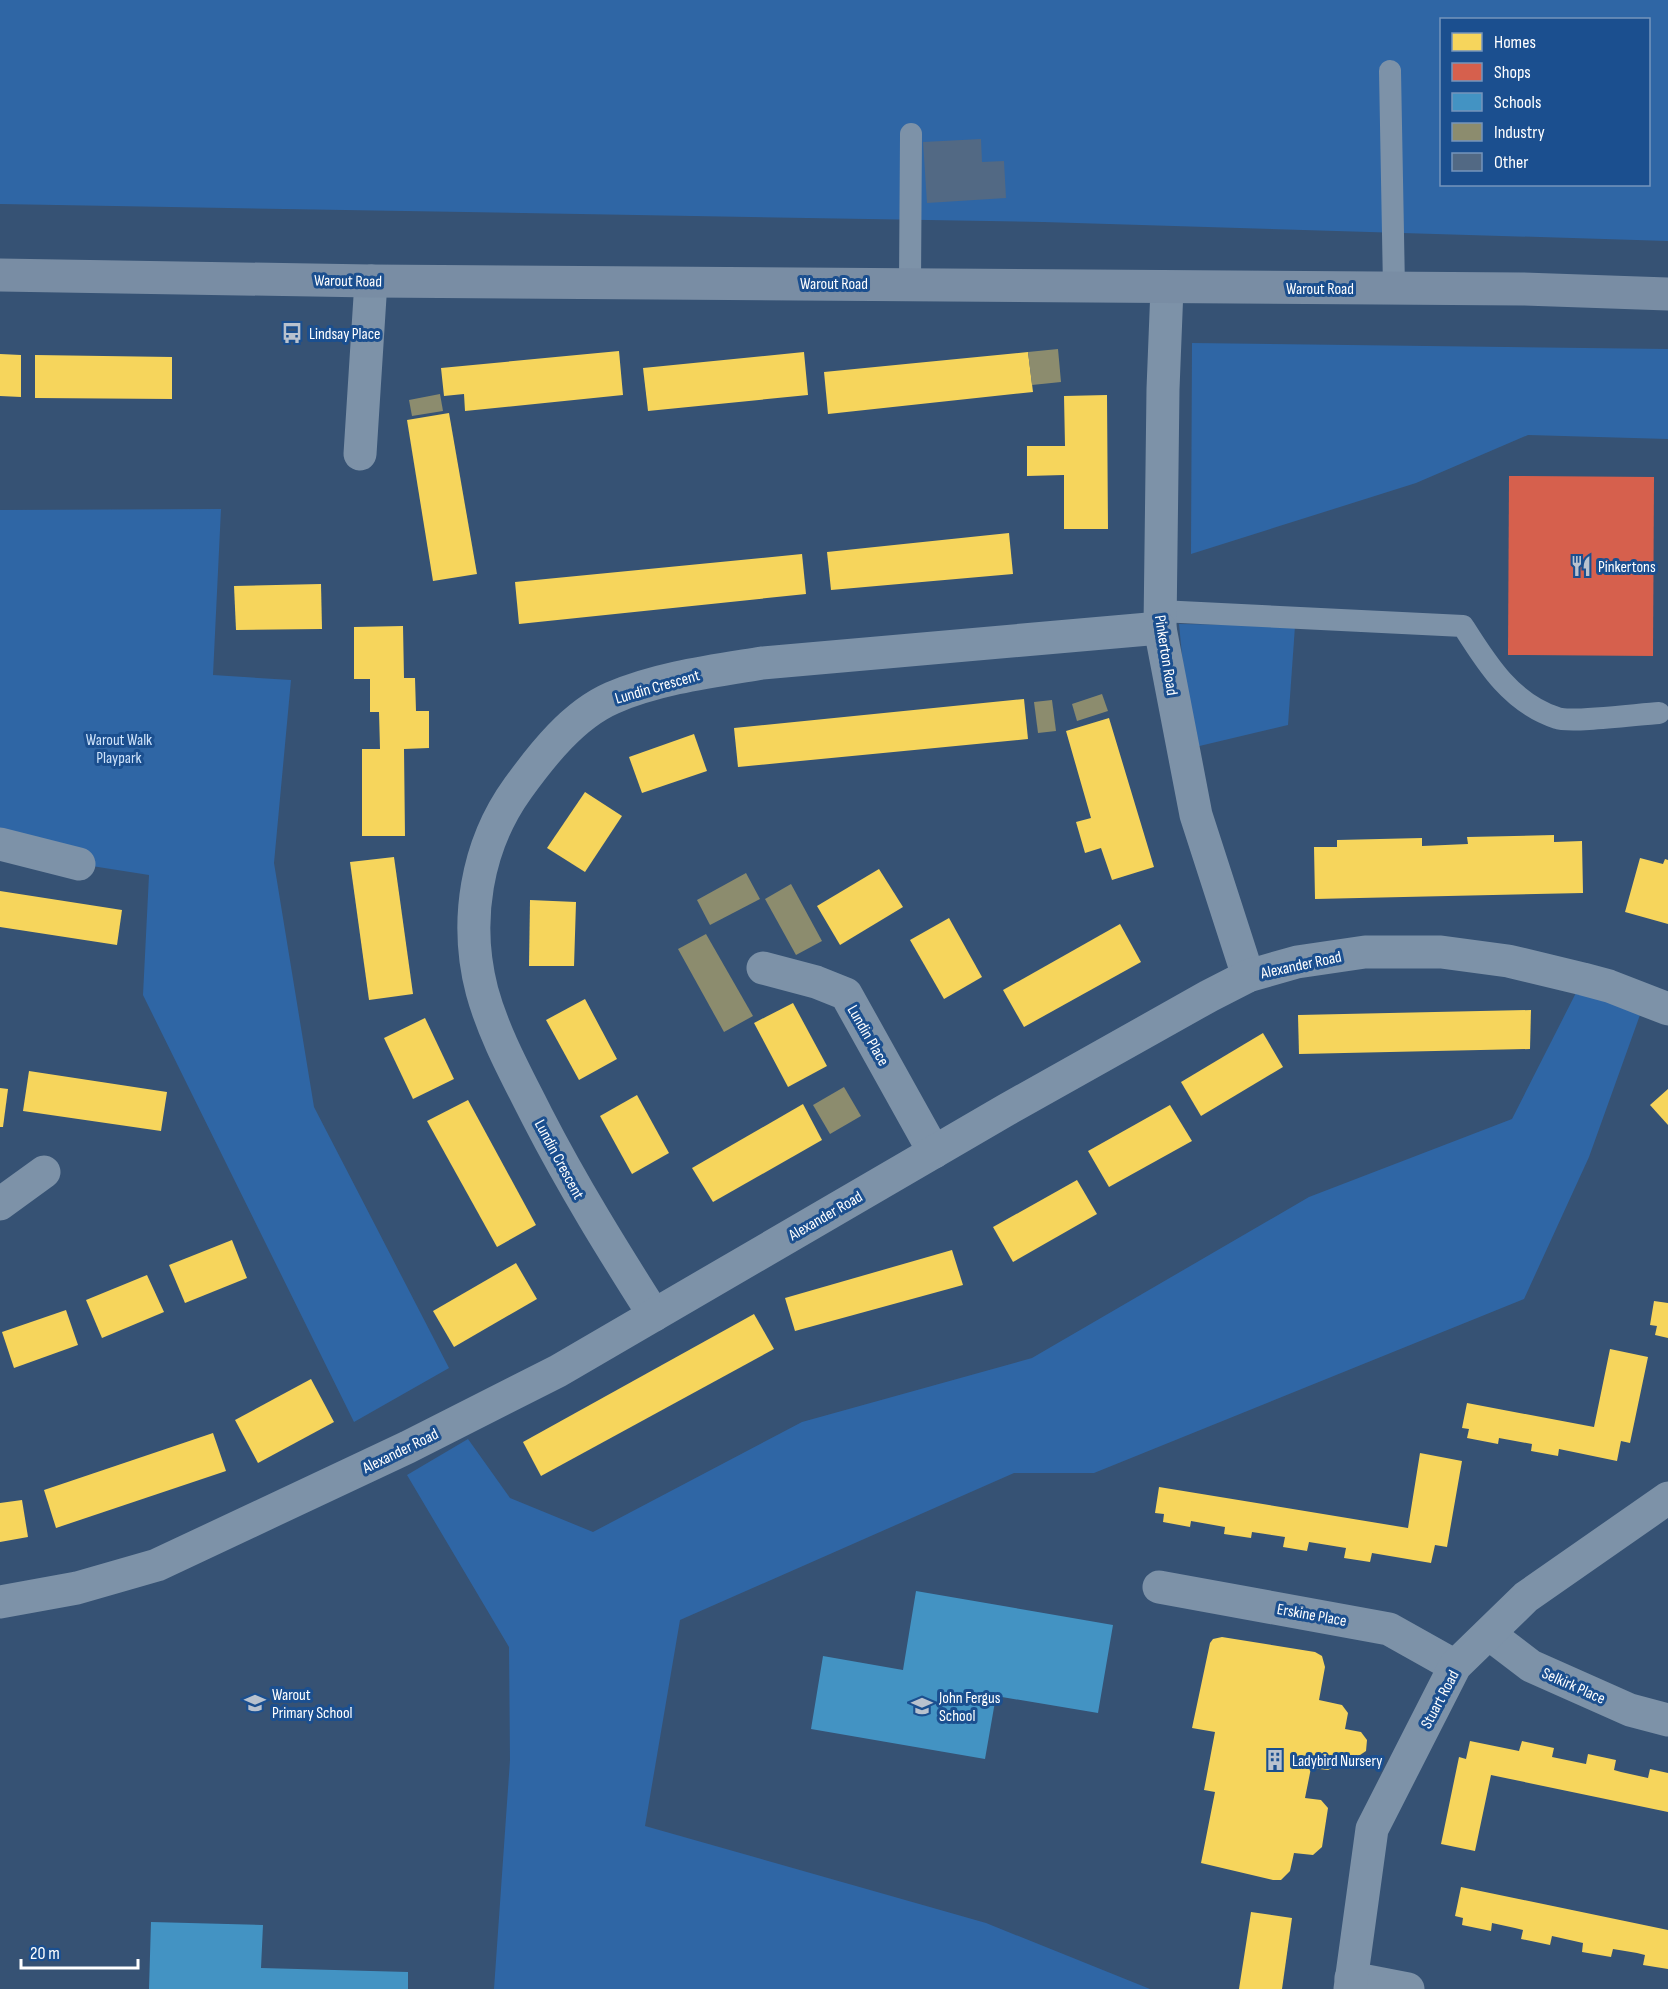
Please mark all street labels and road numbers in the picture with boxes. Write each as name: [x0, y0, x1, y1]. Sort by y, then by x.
street label: Warout Road: [314, 271, 382, 292]
street label: Warout Road: [800, 275, 868, 294]
street label: Warout Road: [1286, 280, 1354, 299]
street label: Pinkerton Road: [1150, 614, 1181, 697]
street label: Lundin Crescent: [613, 666, 702, 709]
street label: Alexander Road: [1258, 948, 1343, 984]
street label: Lundin Place: [843, 1002, 893, 1070]
street label: Lundin Crescent: [530, 1117, 588, 1203]
street label: Alexander Road: [785, 1188, 866, 1246]
street label: Alexander Road: [359, 1425, 442, 1478]
street label: Erskine Place: [1275, 1600, 1348, 1631]
street label: Selkirk Place: [1539, 1664, 1608, 1709]
street label: Stuart Road: [1417, 1667, 1464, 1732]

